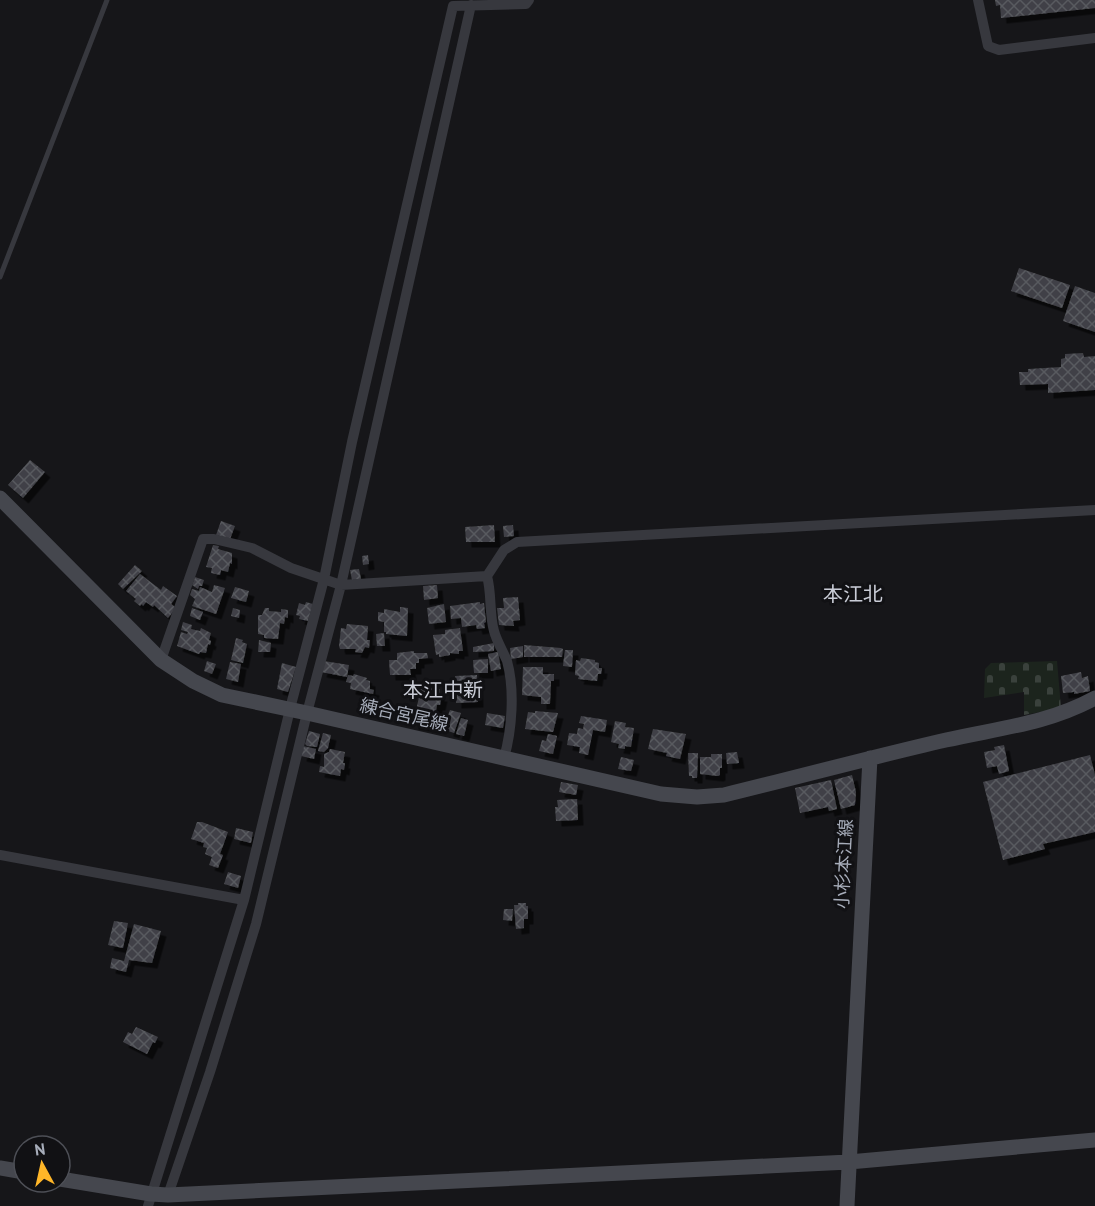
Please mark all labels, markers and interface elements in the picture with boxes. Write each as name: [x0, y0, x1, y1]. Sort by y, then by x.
district label: 本江北: [823, 581, 883, 607]
district label: 本江中新: [403, 677, 483, 703]
street label: 練合宮尾線: [358, 693, 451, 736]
street label: 小杉本江線: [830, 818, 857, 910]
north arrow: [12, 1134, 72, 1194]
text: N: [33, 1139, 47, 1160]

